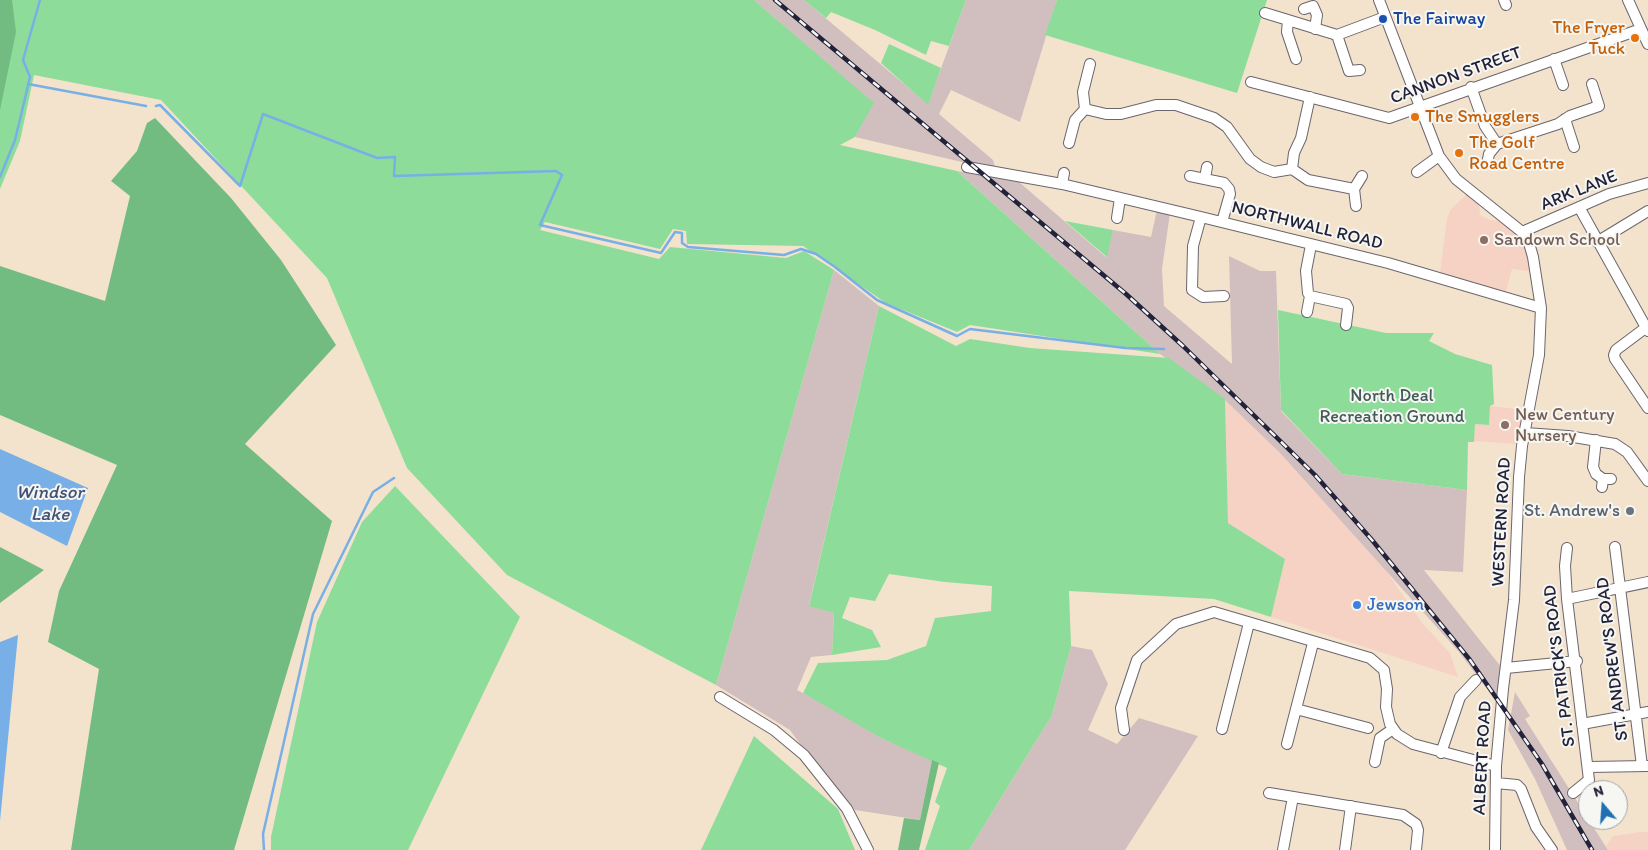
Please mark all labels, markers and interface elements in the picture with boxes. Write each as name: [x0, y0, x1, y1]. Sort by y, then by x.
place label: The Fairway: [1393, 8, 1485, 30]
marker: The Fairway: [1377, 13, 1389, 25]
place label: The Fryer Tuck: [1552, 17, 1625, 59]
marker: The Fryer Tuck: [1629, 32, 1641, 44]
street label: CANNON STREET: [1387, 42, 1525, 110]
place label: The Smugglers: [1425, 106, 1540, 128]
marker: The Smugglers: [1409, 111, 1421, 123]
place label: The Golf Road Centre: [1469, 132, 1565, 174]
marker: The Golf Road Centre: [1453, 147, 1465, 159]
street label: ARK LANE: [1538, 166, 1620, 216]
street label: NORTHWALL ROAD: [1229, 197, 1385, 255]
place label: Sandown School: [1494, 229, 1620, 251]
marker: Sandown School: [1478, 234, 1490, 246]
park label: North Deal Recreation Ground: [1319, 385, 1465, 428]
place label: New Century Nursery: [1515, 404, 1615, 446]
marker: New Century Nursery: [1499, 419, 1511, 431]
street label: WESTERN ROAD: [1488, 457, 1516, 587]
water label: Windsor Lake: [16, 482, 84, 526]
place label: St. Andrew's: [1524, 500, 1620, 522]
marker: St. Andrew's: [1624, 505, 1636, 517]
street label: ST. ANDREW'S ROAD: [1592, 576, 1634, 742]
street label: ST. PATRICK'S ROAD: [1539, 584, 1581, 748]
place label: Jewson: [1367, 594, 1424, 616]
marker: Jewson: [1351, 599, 1363, 611]
street label: ALBERT ROAD: [1469, 700, 1497, 816]
north arrow: [1578, 780, 1628, 830]
text: N: [1591, 782, 1606, 801]

